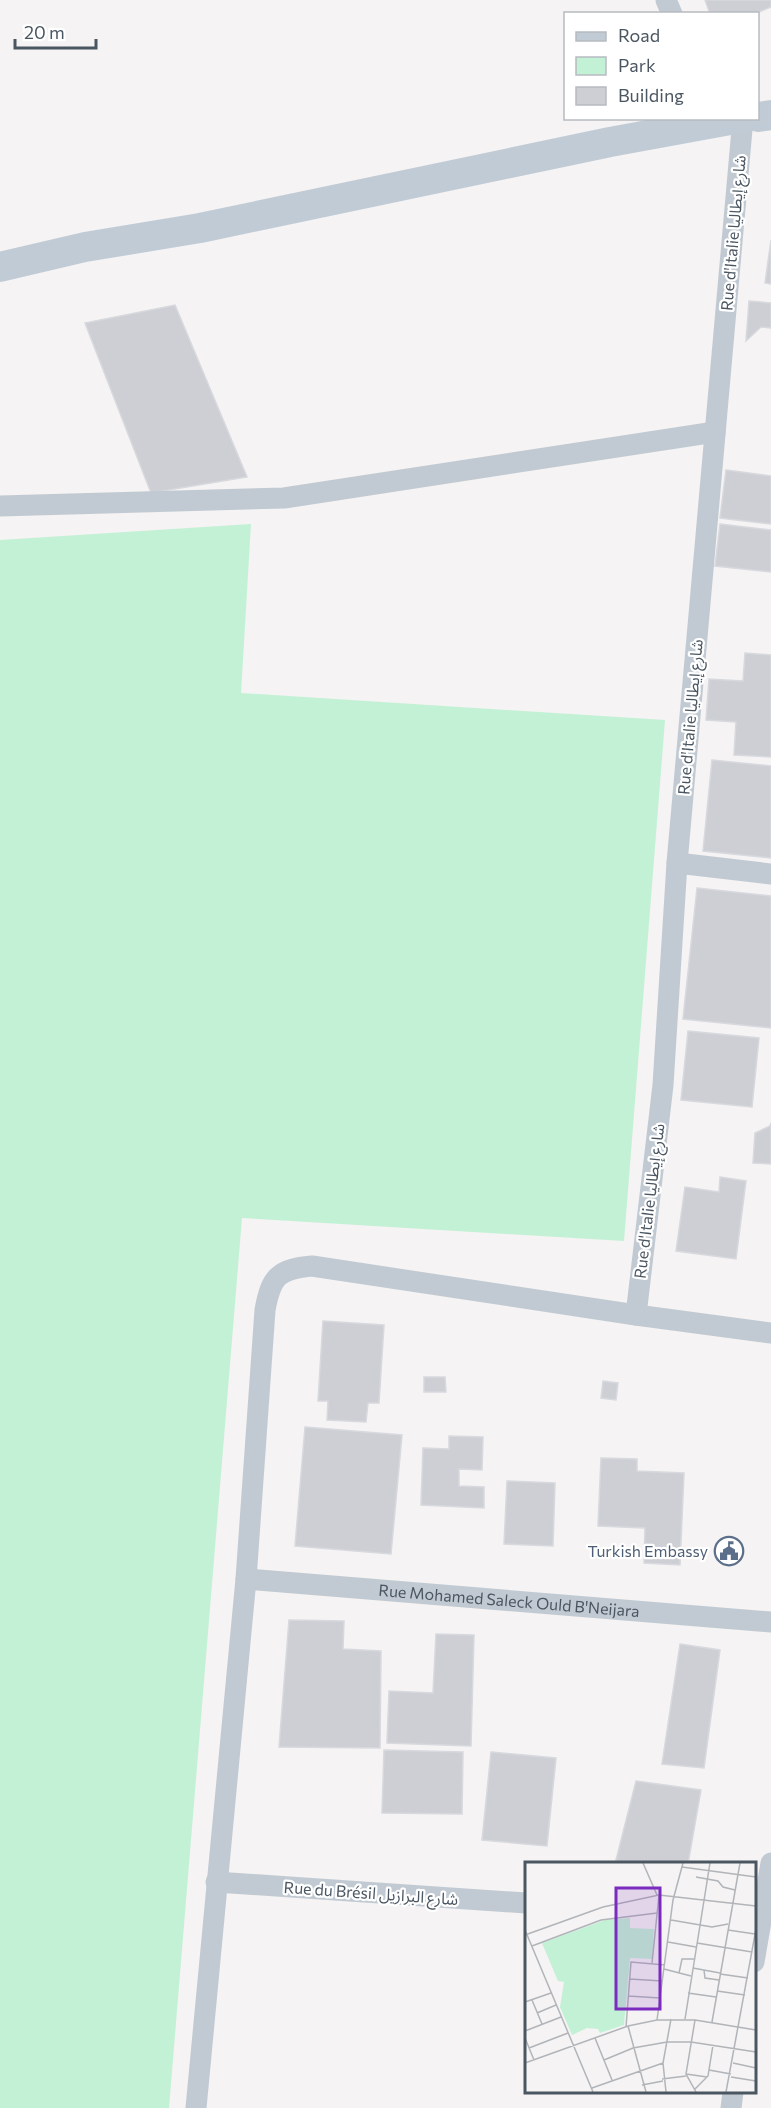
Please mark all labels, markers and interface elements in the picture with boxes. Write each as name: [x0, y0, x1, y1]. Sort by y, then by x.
scale bar: [15, 12, 96, 50]
legend: [564, 12, 759, 120]
text: 20 m: [24, 21, 65, 43]
text: Road: [618, 24, 660, 46]
text: Park: [618, 54, 656, 76]
text: Building: [618, 84, 684, 106]
street label: Rue d'Italie شارع إيطاليا: [716, 154, 753, 312]
street label: Rue d'Italie شارع إيطاليا: [673, 638, 710, 796]
street label: Rue d'Italie شارع إيطاليا: [630, 1122, 671, 1280]
public building icon: Turkish Embassy: [713, 1535, 745, 1567]
place label: Turkish Embassy: [588, 1541, 708, 1560]
street label: Rue Mohamed Saleck Ould B'Neijara: [378, 1580, 640, 1620]
inset map: [525, 1862, 756, 2093]
street label: Rue du Brésil شارع البرازيل: [283, 1877, 459, 1912]

